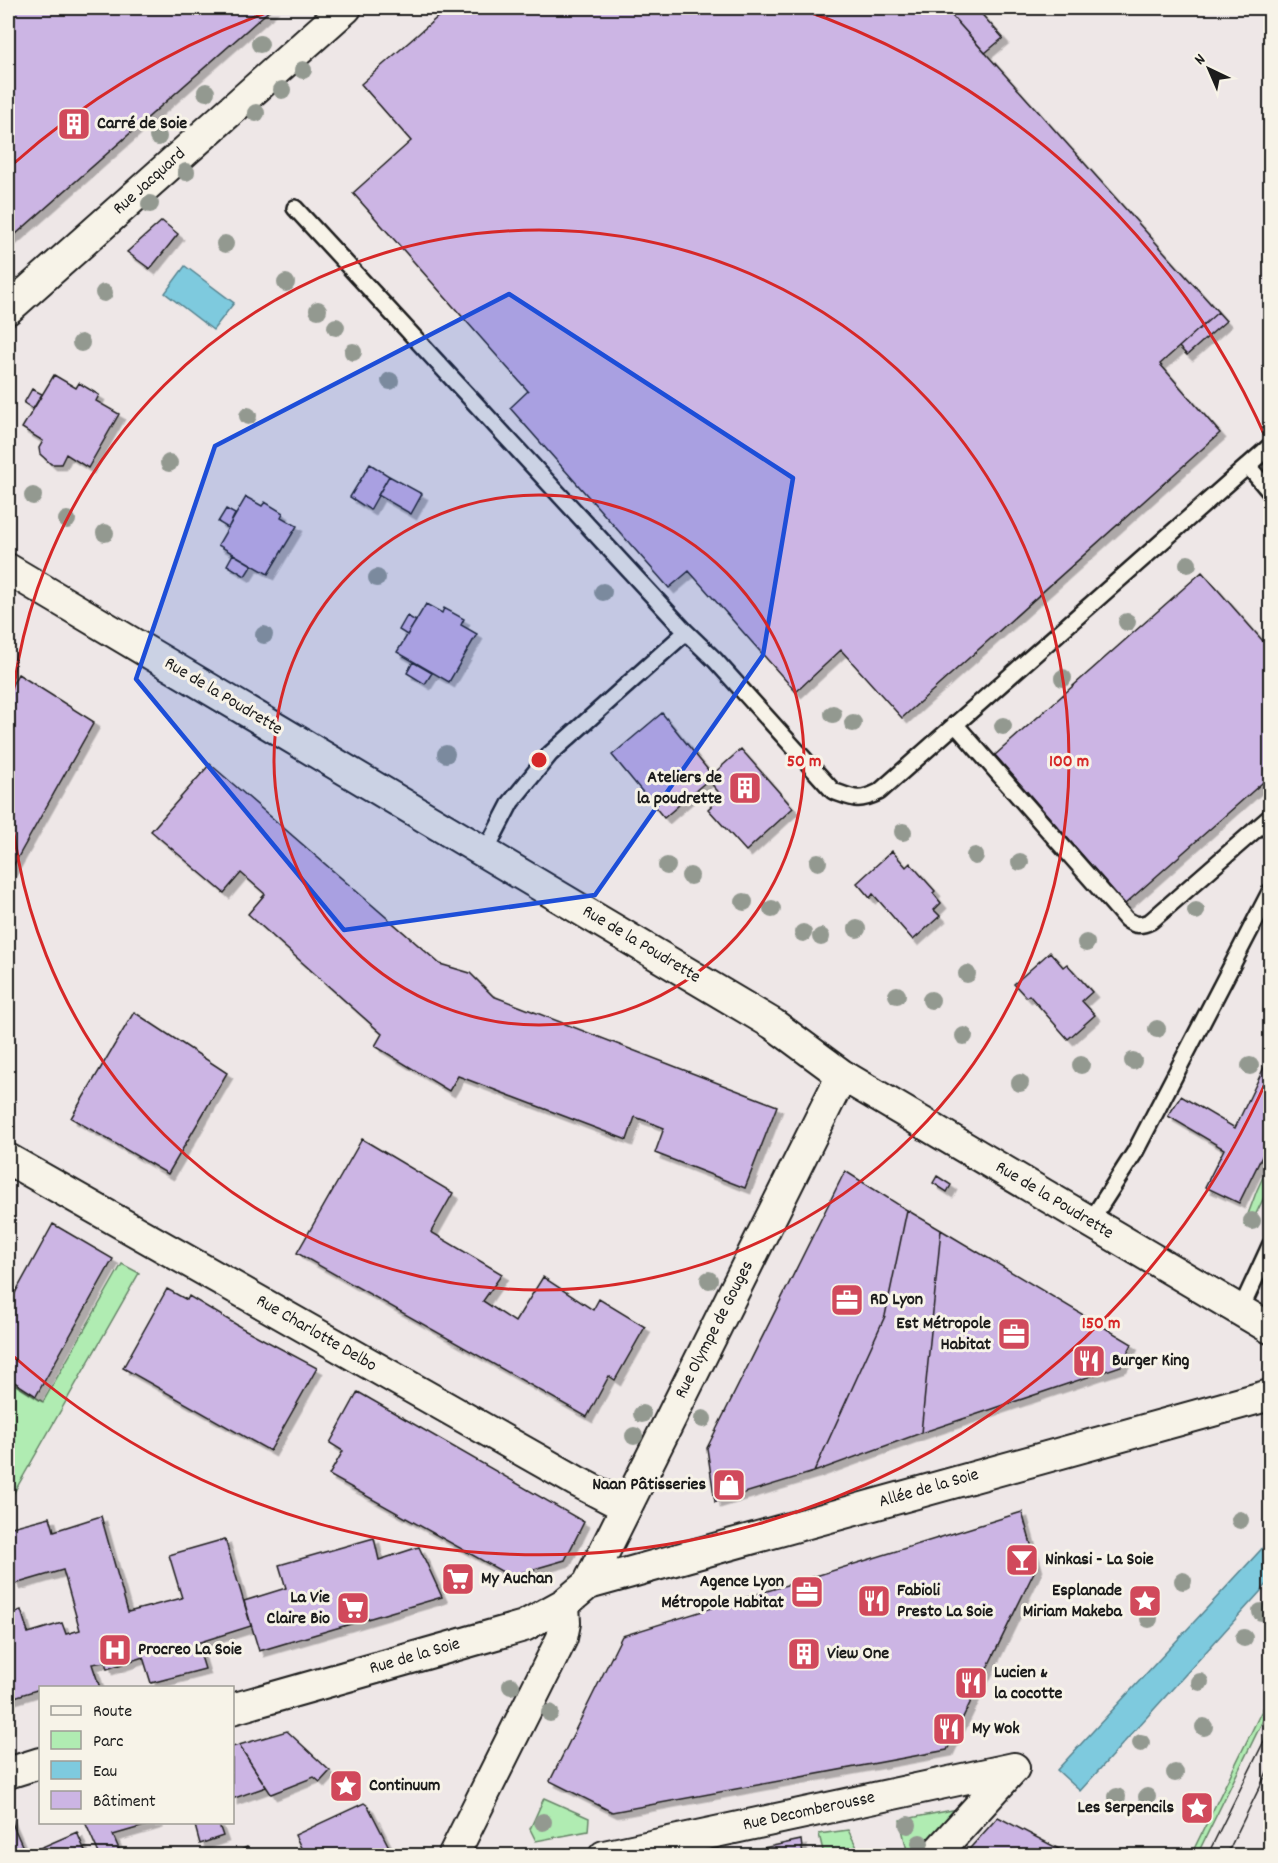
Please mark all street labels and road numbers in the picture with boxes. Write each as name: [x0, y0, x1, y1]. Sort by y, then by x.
street label: Rue Jacquard: [108, 143, 192, 221]
street label: Rue de la Poudrette: [159, 652, 287, 742]
street label: Rue de la Poudrette: [577, 900, 705, 990]
street label: Rue de la Poudrette: [990, 1156, 1118, 1246]
street label: Rue Olympe de Gouges: [669, 1257, 761, 1403]
street label: Rue Charlotte Delbo: [251, 1289, 381, 1379]
street label: Allée de la Soie: [876, 1463, 982, 1515]
street label: Rue de la Soie: [367, 1632, 463, 1682]
street label: Rue Decomberousse: [741, 1786, 878, 1838]

